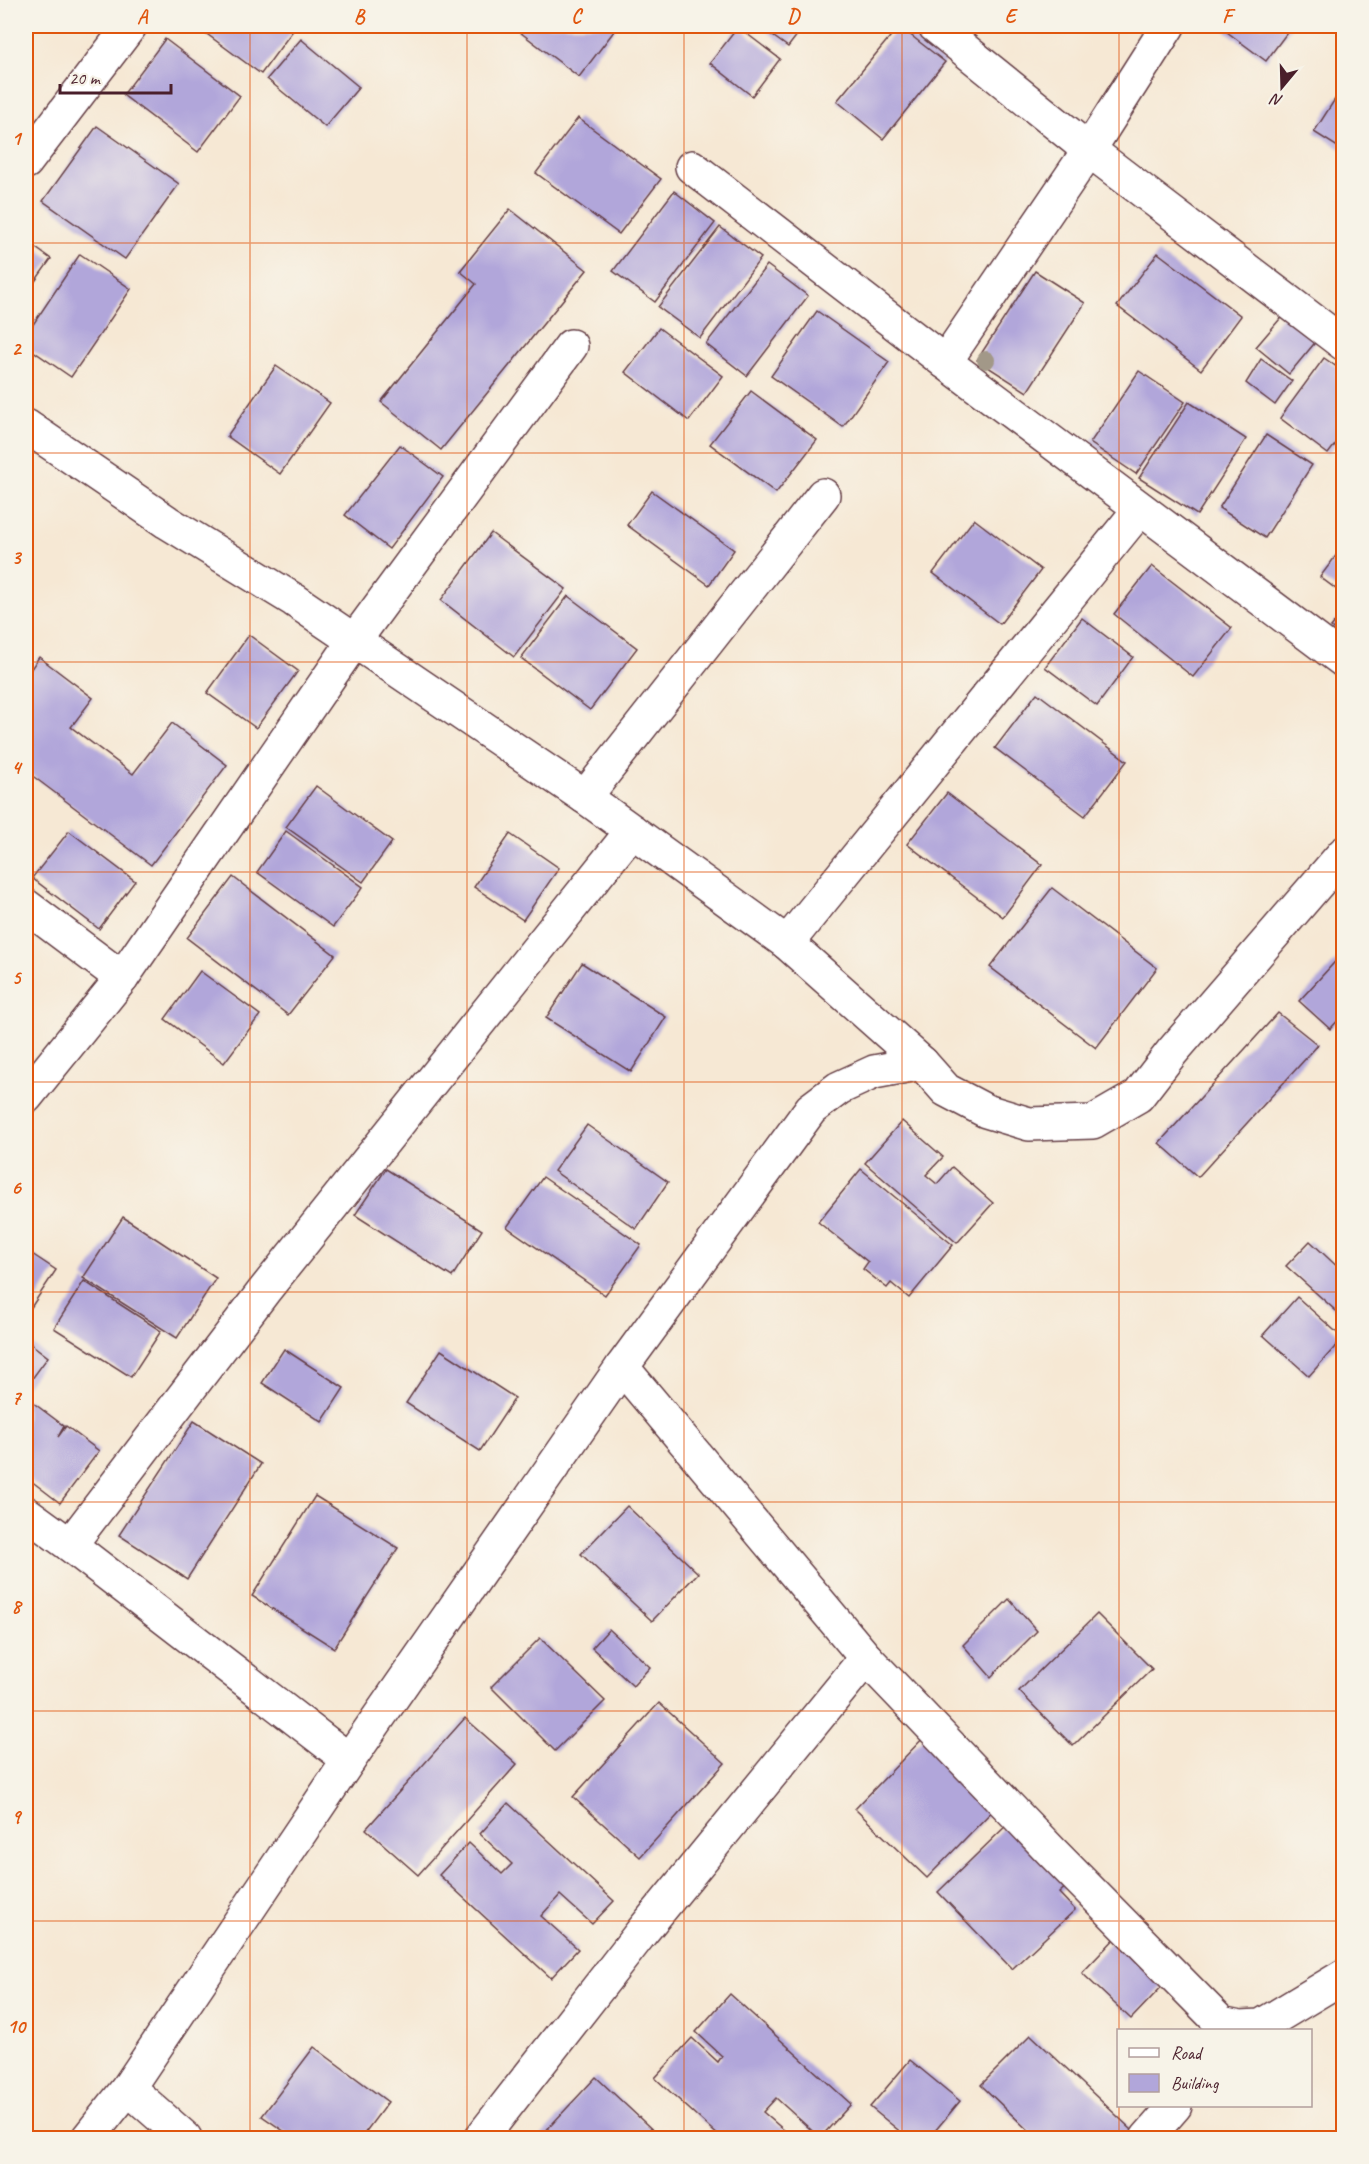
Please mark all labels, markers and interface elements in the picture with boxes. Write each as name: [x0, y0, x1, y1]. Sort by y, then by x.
text: A: [137, 4, 149, 29]
text: B: [354, 4, 366, 29]
text: C: [571, 4, 583, 29]
text: D: [787, 4, 801, 29]
text: E: [1005, 4, 1019, 29]
text: F: [1222, 4, 1236, 29]
scale bar: [60, 57, 171, 95]
north arrow: [1252, 57, 1312, 117]
text: 20 m: [69, 67, 102, 89]
text: N: [1267, 88, 1285, 111]
text: 1: [12, 126, 23, 151]
text: 2: [12, 336, 23, 361]
text: 3: [12, 545, 23, 570]
text: 4: [12, 755, 24, 780]
text: 5: [12, 965, 23, 990]
text: 6: [11, 1175, 22, 1200]
text: 7: [12, 1385, 23, 1410]
text: 8: [12, 1594, 24, 1619]
text: 9: [12, 1804, 23, 1829]
text: 10: [7, 2014, 27, 2039]
legend: [1117, 2029, 1312, 2107]
text: Road: [1171, 2042, 1204, 2064]
text: Building: [1171, 2072, 1220, 2094]

